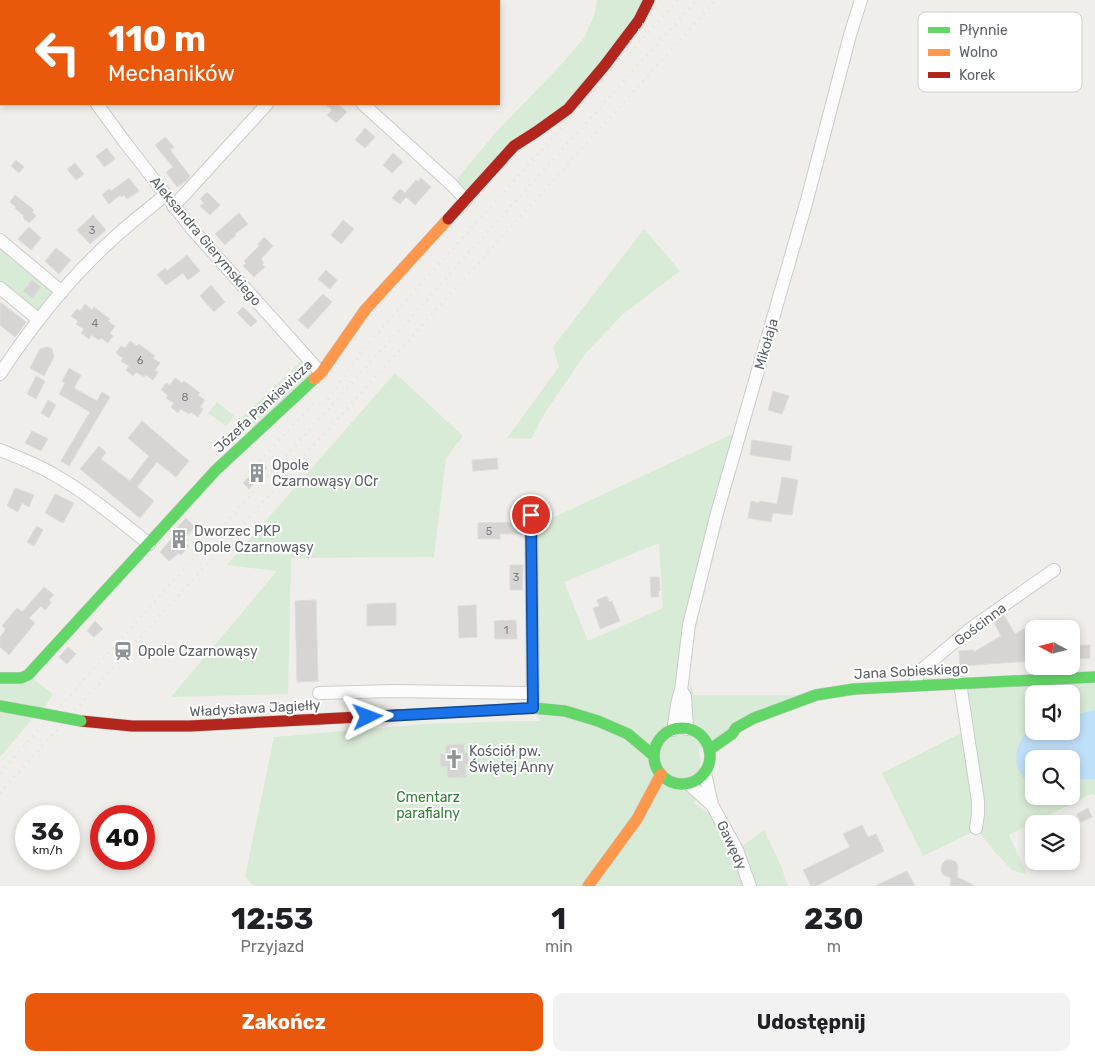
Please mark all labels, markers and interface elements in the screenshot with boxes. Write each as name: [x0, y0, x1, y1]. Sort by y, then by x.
legend: [918, 12, 1082, 92]
text: 110 m: [108, 18, 206, 60]
icon: left: [25, 20, 90, 85]
text: Płynnie: [959, 22, 1008, 39]
text: Wolno: [959, 44, 998, 61]
text: Mechaników: [108, 60, 235, 87]
text: Korek: [959, 67, 996, 84]
street label: Aleksandra Gierymskiego: [146, 173, 265, 310]
house number: 3: [89, 224, 96, 237]
house number: 4: [92, 317, 99, 330]
street label: Mikołaja: [751, 317, 782, 372]
house number: 6: [137, 354, 144, 367]
street label: Józefa Pankiewicza: [211, 356, 316, 456]
house number: 8: [182, 391, 189, 404]
place label: Opole Czarnowąsy OCr: [272, 457, 379, 490]
building icon: Opole Czarnowąsy OCr: [246, 462, 268, 484]
pin: [510, 494, 552, 536]
icon: arrive: [517, 501, 545, 529]
place label: Dworzec PKP Opole Czarnowąsy: [194, 523, 314, 556]
house number: 5: [486, 525, 493, 538]
building icon: Dworzec PKP Opole Czarnowąsy: [168, 528, 190, 550]
house number: 3: [513, 571, 520, 584]
street label: Gościnna: [951, 599, 1010, 649]
north arrow: [1025, 620, 1080, 675]
map controls: [1025, 620, 1080, 870]
house number: 1: [504, 624, 508, 637]
station icon: Opole Czarnowąsy: [112, 640, 134, 662]
place label: Opole Czarnowąsy: [138, 643, 258, 660]
street label: Jana Sobieskiego: [853, 660, 969, 683]
button: sound: [1025, 685, 1080, 740]
position arrow: [341, 690, 393, 742]
street label: Władysława Jagiełły: [189, 697, 321, 720]
place label: Kościół pw. Świętej Anny: [469, 743, 554, 776]
church icon: Kościół pw. Świętej Anny: [443, 748, 465, 770]
button: search: [1025, 750, 1080, 805]
park label: Cmentarz parafialny: [396, 789, 460, 822]
speed limit sign: 40: [90, 805, 155, 870]
button: layers: [1025, 815, 1080, 870]
text: 36: [31, 817, 64, 846]
street label: Gawędy: [713, 818, 750, 873]
text: km/h: [33, 843, 62, 857]
text: 12:53: [231, 901, 314, 937]
text: 1: [551, 901, 566, 937]
text: 230: [804, 901, 864, 937]
text: Przyjazd: [241, 937, 304, 956]
text: min: [545, 937, 573, 956]
text: m: [827, 937, 841, 956]
button: Zakończ: [25, 993, 543, 1051]
button: Udostępnij: [553, 993, 1070, 1051]

